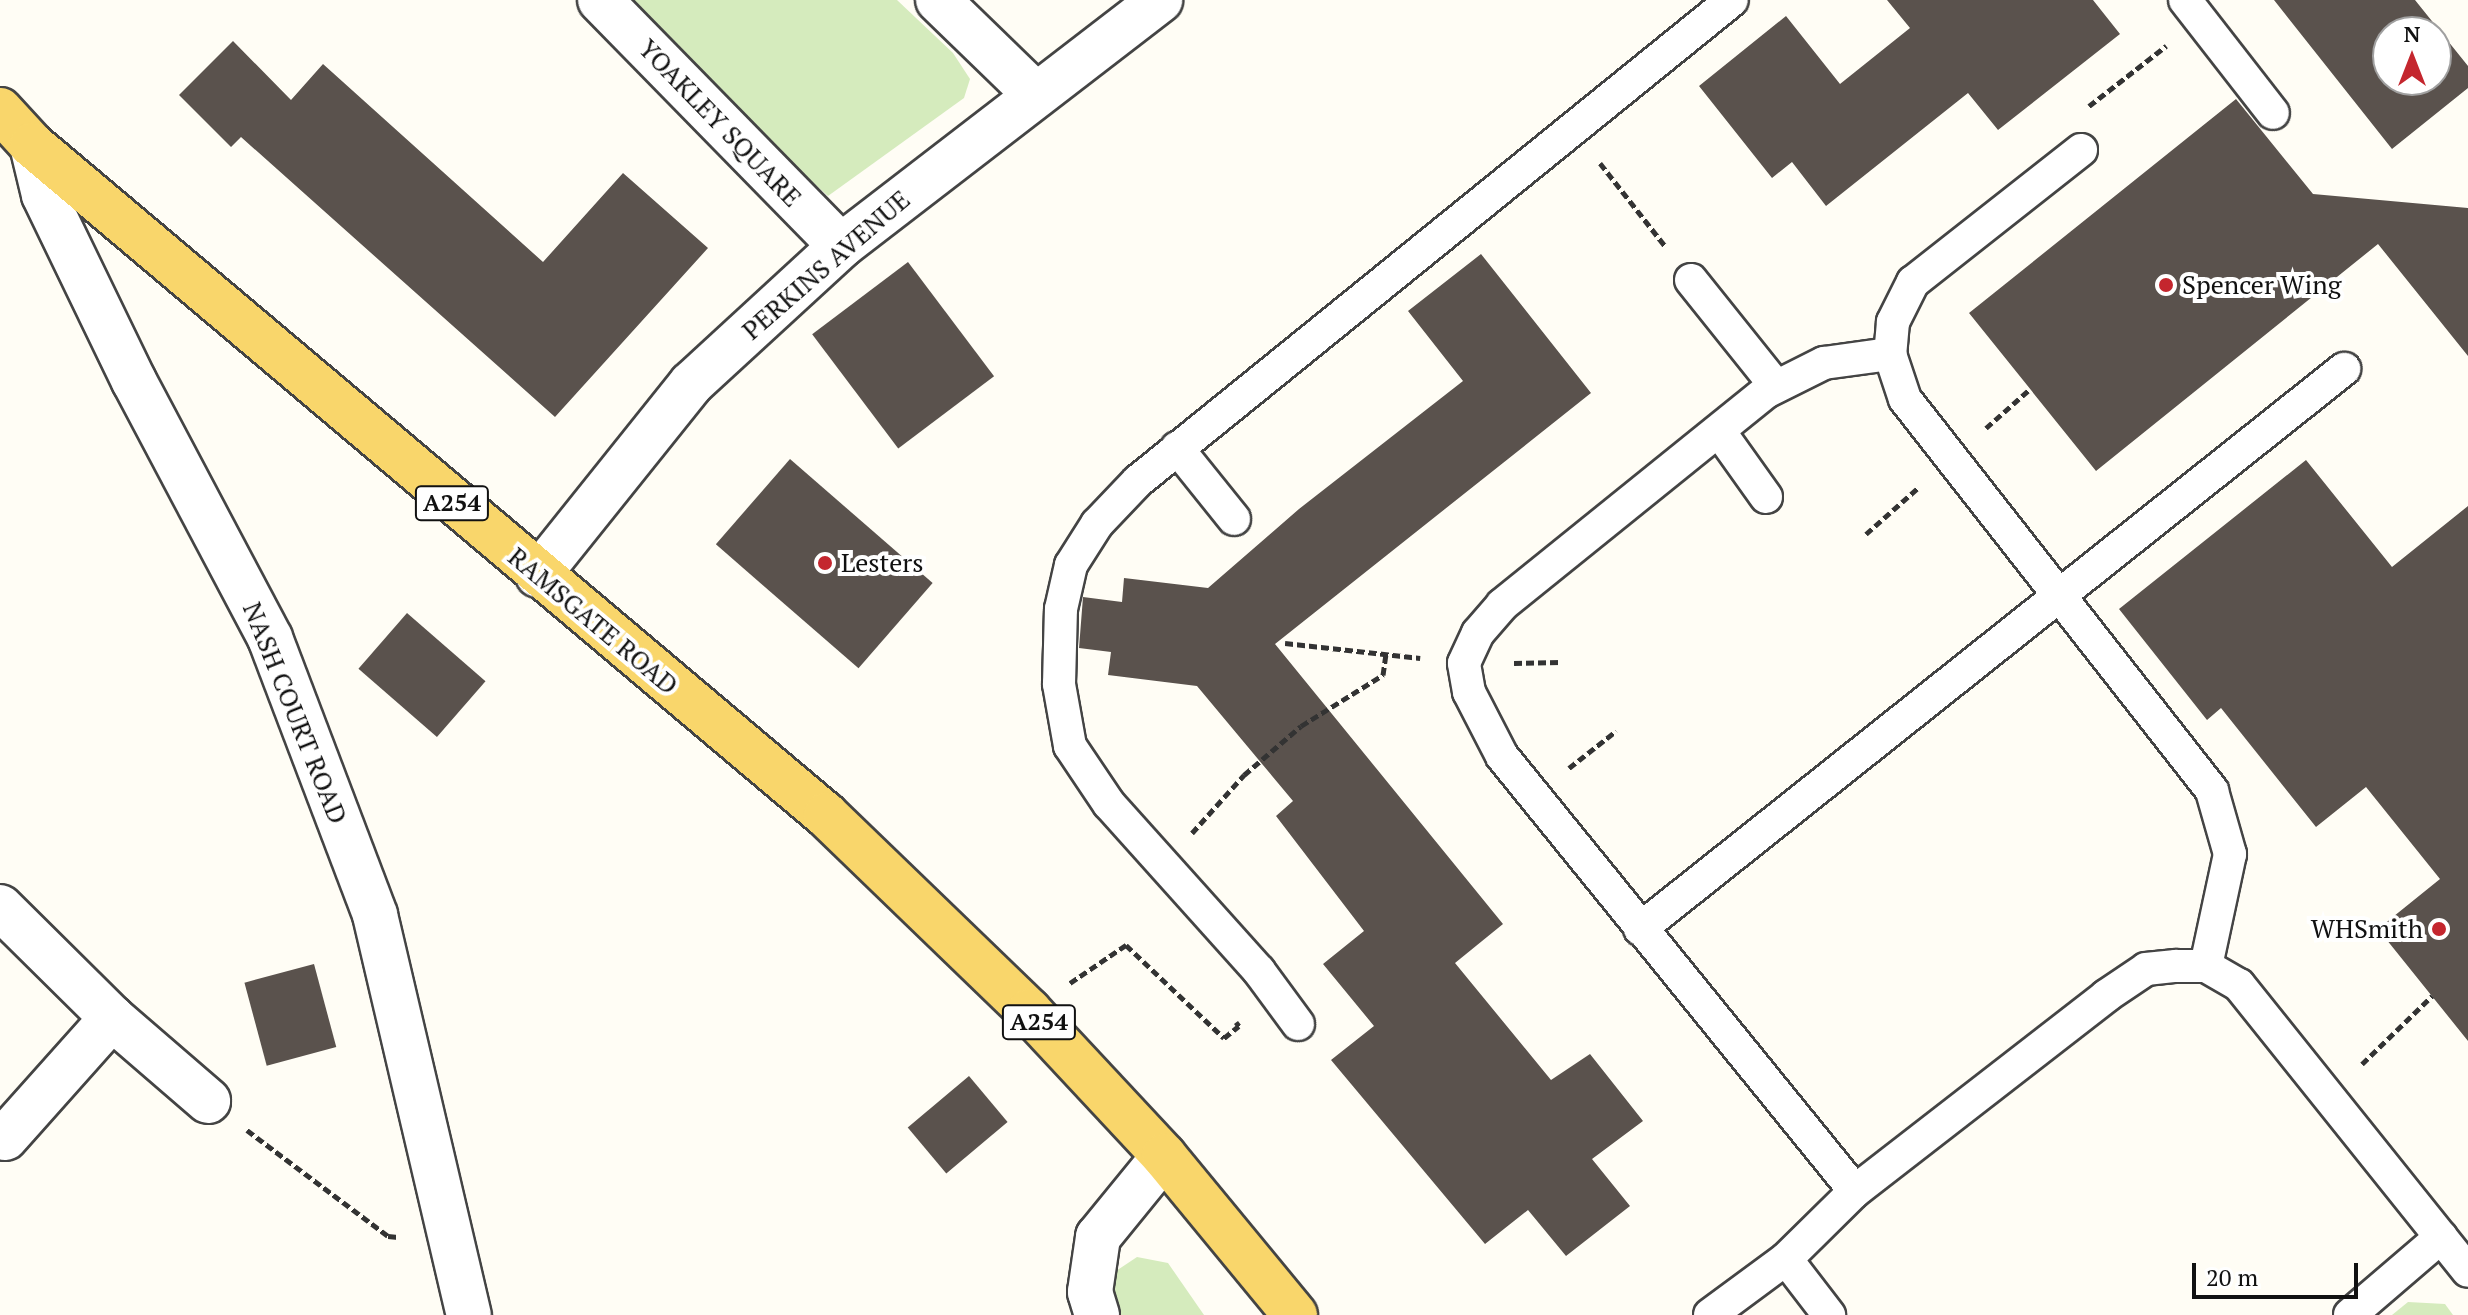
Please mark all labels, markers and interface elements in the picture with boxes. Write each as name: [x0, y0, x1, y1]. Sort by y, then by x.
north arrow: [2372, 16, 2452, 96]
text: N: [2404, 19, 2420, 48]
street label: YOAKLEY SQUARE: [632, 33, 808, 213]
street label: PERKINS AVENUE: [736, 184, 916, 346]
place label: Spencer Wing: [2182, 269, 2341, 301]
marker: Spencer Wing: [2157, 276, 2175, 294]
road number: A254: [414, 483, 490, 523]
street label: RAMSGATE ROAD: [502, 541, 684, 701]
place label: Lesters: [841, 547, 924, 579]
marker: Lesters: [816, 554, 834, 572]
street label: NASH COURT ROAD: [236, 598, 354, 828]
place label: WHSmith: [2311, 913, 2423, 945]
marker: WHSmith: [2430, 920, 2448, 938]
road number: A254: [1001, 1002, 1077, 1042]
scale bar: [2196, 1247, 2362, 1297]
text: 20 m: [2206, 1261, 2258, 1293]

